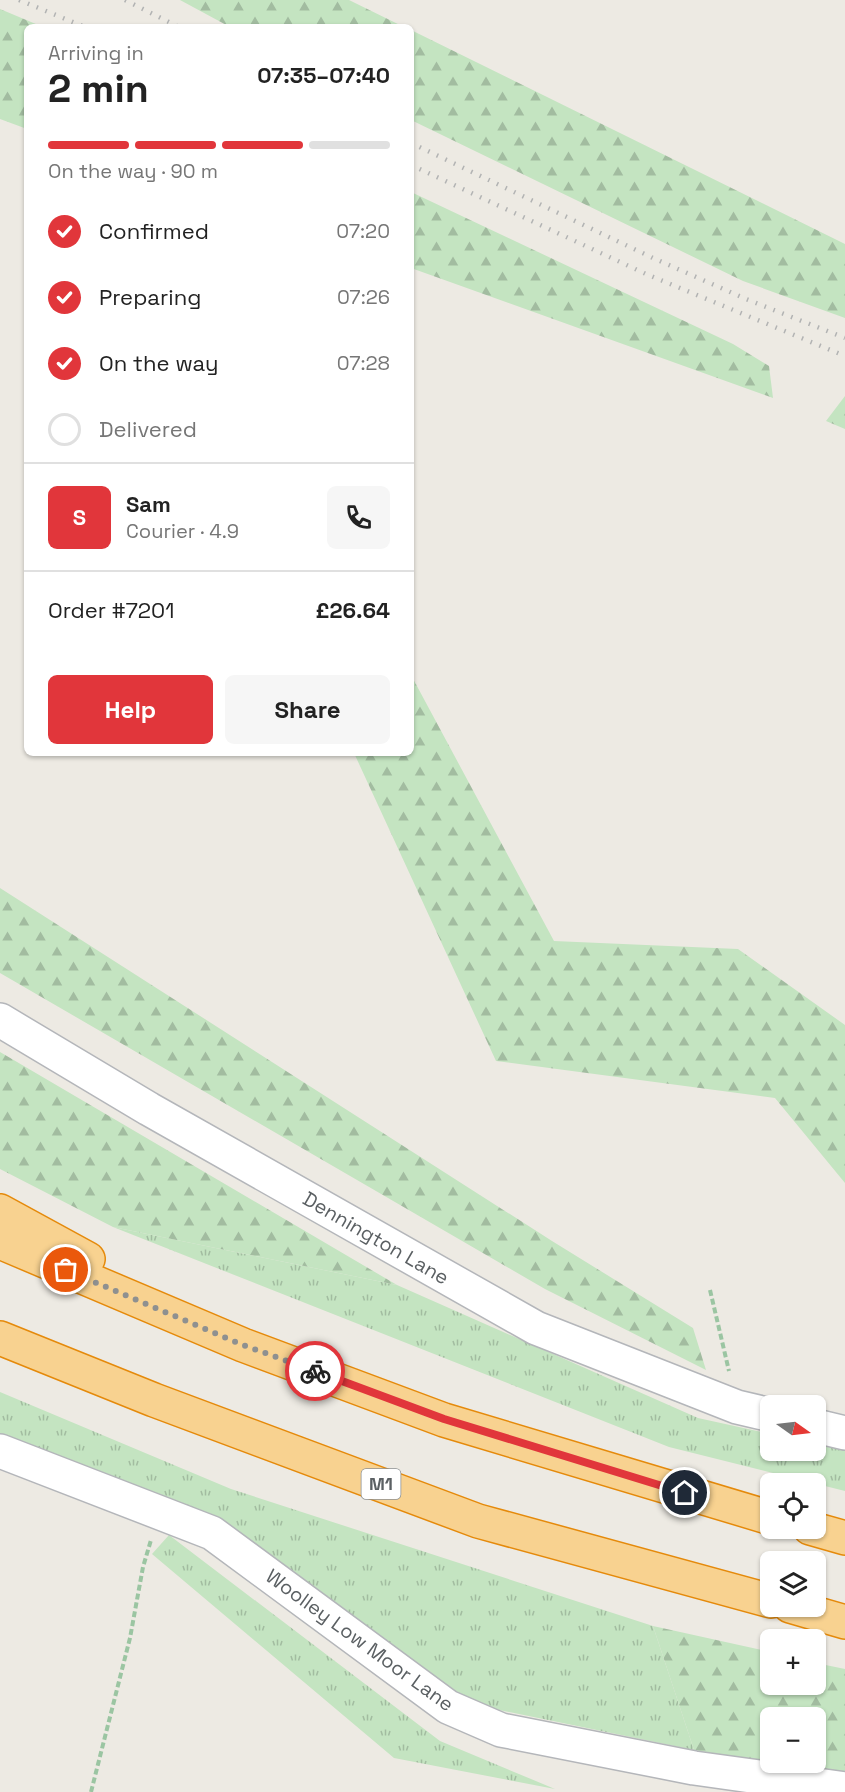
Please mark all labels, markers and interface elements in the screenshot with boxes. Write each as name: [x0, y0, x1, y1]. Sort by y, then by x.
text: Arriving in: [48, 40, 144, 66]
text: 07:35–07:40: [257, 61, 390, 89]
text: 2 min: [48, 64, 149, 113]
text: On the way · 90 m: [48, 158, 218, 184]
icon: check: [48, 215, 81, 248]
text: Confirmed: [99, 217, 209, 245]
text: 07:20: [336, 218, 390, 244]
icon: check: [48, 281, 81, 314]
text: Preparing: [99, 283, 201, 311]
text: 07:26: [337, 284, 390, 310]
icon: check: [48, 347, 81, 380]
text: On the way: [99, 349, 218, 377]
text: 07:28: [337, 350, 390, 376]
text: Delivered: [99, 415, 197, 443]
button: phone: [327, 486, 390, 549]
text: Sam: [126, 490, 171, 518]
text: S: [73, 503, 86, 531]
text: Courier · 4.9: [126, 518, 239, 544]
text: Order #7201: [48, 596, 174, 624]
text: £26.64: [315, 596, 390, 624]
button: Help: [48, 675, 213, 744]
button: Share: [225, 675, 390, 744]
street label: Dennington Lane: [298, 1186, 454, 1290]
pin: [40, 1244, 91, 1295]
icon: bag: [49, 1253, 82, 1286]
courier: [285, 1341, 345, 1401]
icon: bike: [299, 1355, 332, 1388]
north arrow: [760, 1395, 826, 1461]
map controls: [760, 1395, 826, 1773]
pin: [659, 1467, 710, 1518]
road number: M1: [362, 1469, 400, 1499]
button: locate: [760, 1473, 826, 1539]
icon: home: [668, 1476, 701, 1509]
button: layers: [760, 1551, 826, 1617]
street label: Woolley Low Moor Lane: [261, 1563, 459, 1717]
button: +: [760, 1629, 826, 1695]
button: −: [760, 1707, 826, 1773]

